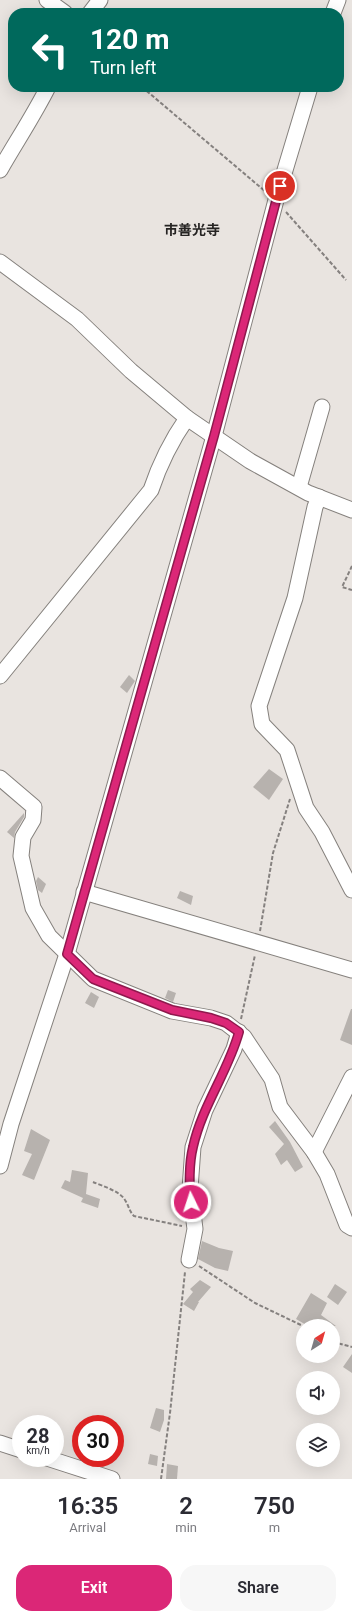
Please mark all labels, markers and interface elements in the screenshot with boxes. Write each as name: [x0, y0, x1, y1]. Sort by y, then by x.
text: 120 m: [90, 23, 169, 56]
icon: left: [24, 24, 76, 76]
text: Turn left: [90, 57, 156, 78]
pin: [263, 169, 297, 203]
icon: arrive: [269, 175, 291, 197]
district label: 市善光寺: [164, 222, 220, 238]
position arrow: [170, 1181, 212, 1223]
north arrow: [296, 1319, 340, 1363]
map controls: [296, 1319, 340, 1467]
button: sound: [296, 1371, 340, 1415]
speed limit sign: 30: [72, 1415, 124, 1467]
button: layers: [296, 1423, 340, 1467]
text: 28: [27, 1424, 49, 1448]
text: km/h: [26, 1445, 50, 1456]
text: 16:35: [57, 1492, 118, 1520]
text: 2: [179, 1492, 193, 1520]
text: 750: [254, 1492, 295, 1520]
text: Arrival: [69, 1520, 106, 1535]
text: min: [175, 1520, 197, 1535]
text: m: [269, 1520, 280, 1535]
button: Exit: [16, 1565, 172, 1611]
button: Share: [180, 1565, 336, 1611]

